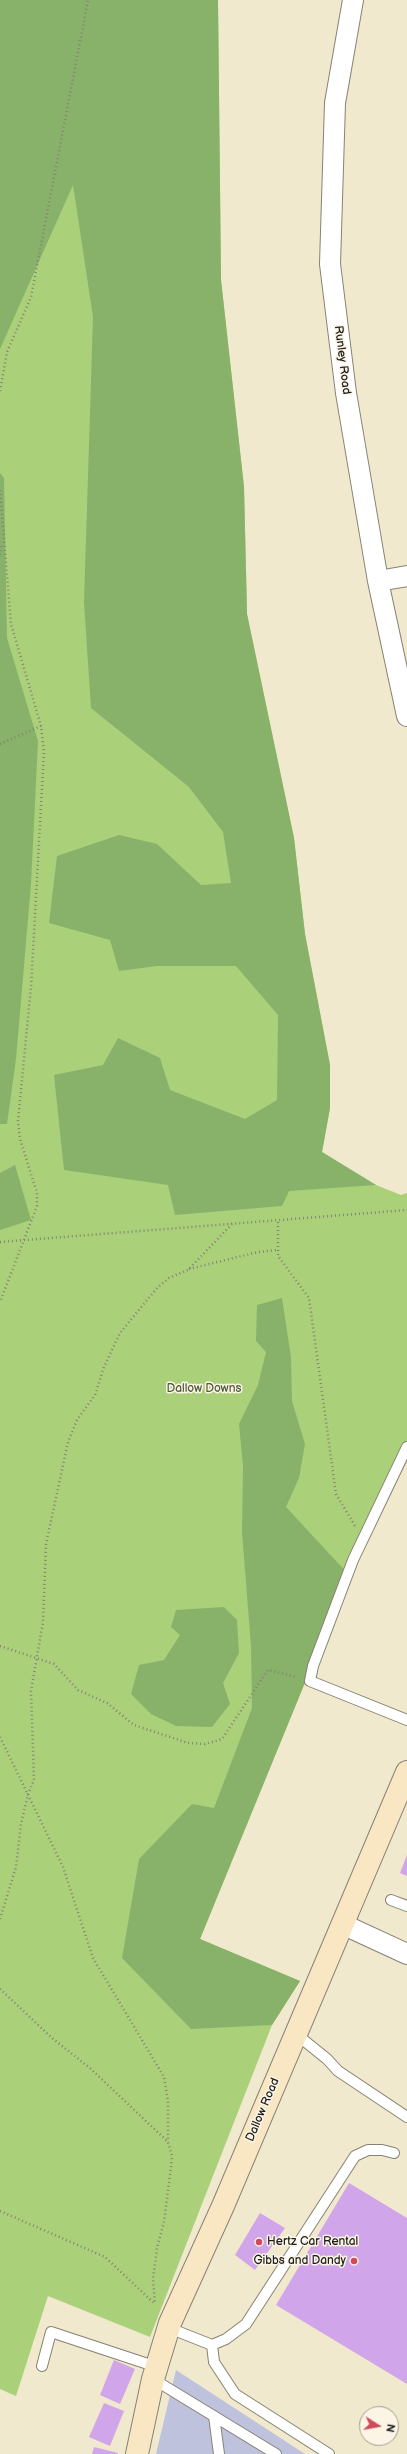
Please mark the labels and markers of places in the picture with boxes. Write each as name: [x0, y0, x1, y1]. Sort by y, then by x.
place label: Hertz Car Rental: [267, 2235, 358, 2249]
marker: Hertz Car Rental: [254, 2237, 264, 2247]
place label: Gibbs and Dandy: [253, 2254, 346, 2268]
marker: Gibbs and Dandy: [349, 2256, 359, 2266]

